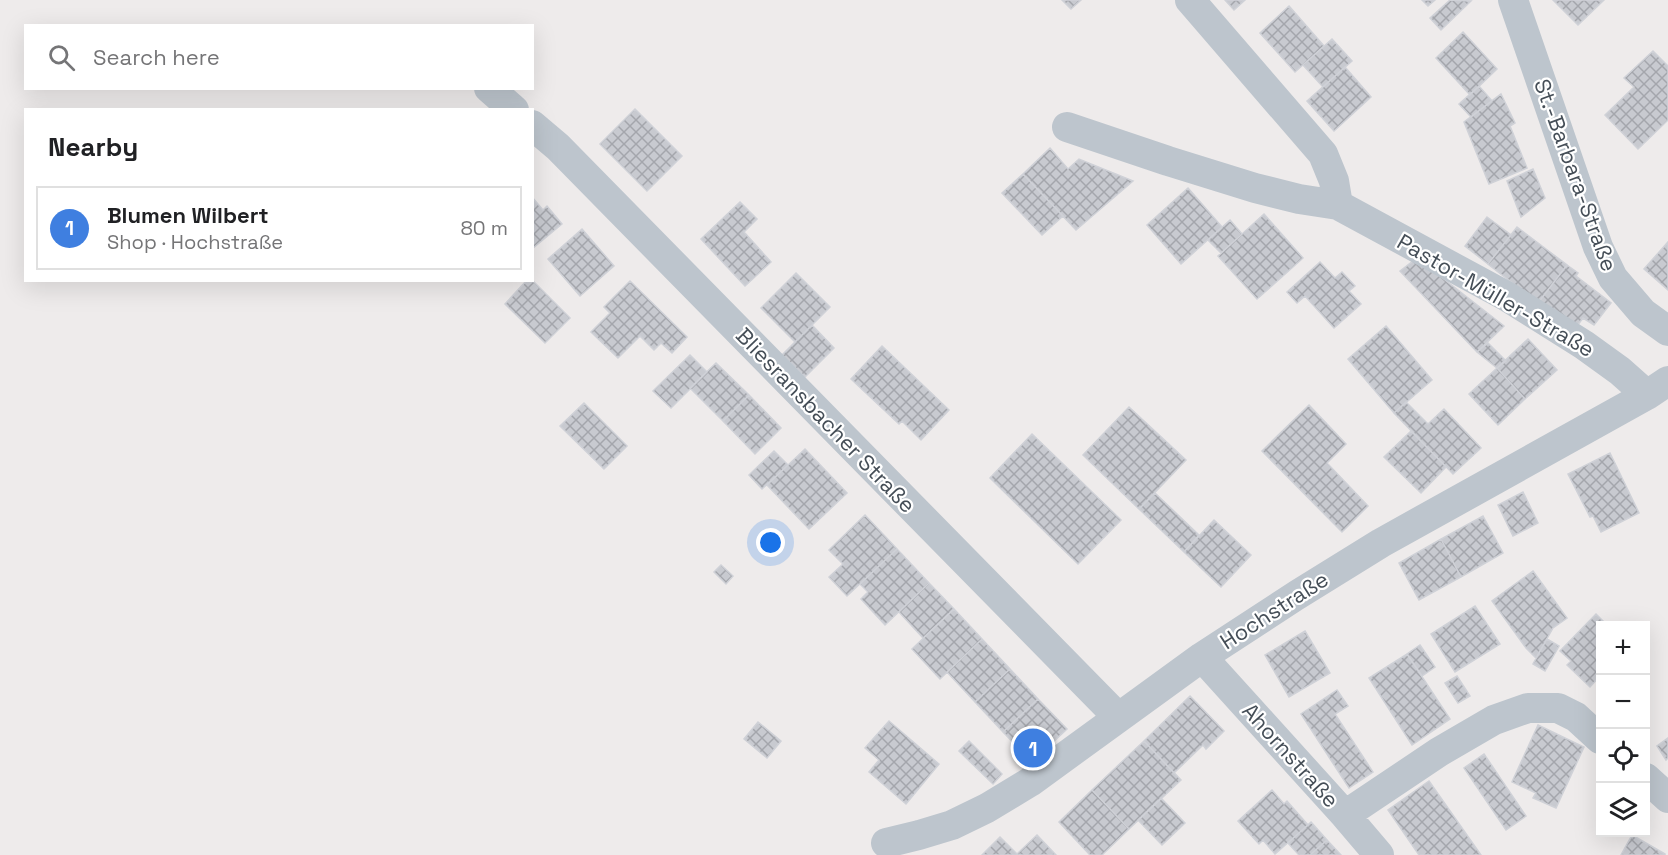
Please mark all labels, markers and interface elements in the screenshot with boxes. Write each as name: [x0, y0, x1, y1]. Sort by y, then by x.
search box: [24, 24, 534, 90]
icon: search: [45, 41, 78, 74]
text: Search here: [93, 43, 220, 71]
street label: St.-Barbara-Straße: [1528, 75, 1624, 275]
text: Nearby: [48, 130, 138, 164]
text: Blumen Wilbert: [107, 201, 268, 229]
text: 1: [65, 215, 74, 241]
text: 80 m: [460, 215, 508, 241]
street label: Pastor-Müller-Straße: [1392, 227, 1600, 363]
text: Shop · Hochstraße: [107, 229, 283, 255]
street label: Bliesransbacher Straße: [730, 322, 922, 518]
your location: [756, 528, 785, 557]
street label: Hochstraße: [1215, 565, 1333, 655]
map controls: [1596, 621, 1650, 837]
button: +: [1596, 621, 1650, 675]
button: −: [1596, 675, 1650, 729]
street label: Ahornstraße: [1237, 697, 1345, 813]
pin: 1: [1014, 726, 1052, 771]
button: locate: [1596, 729, 1650, 783]
button: layers: [1596, 783, 1650, 837]

